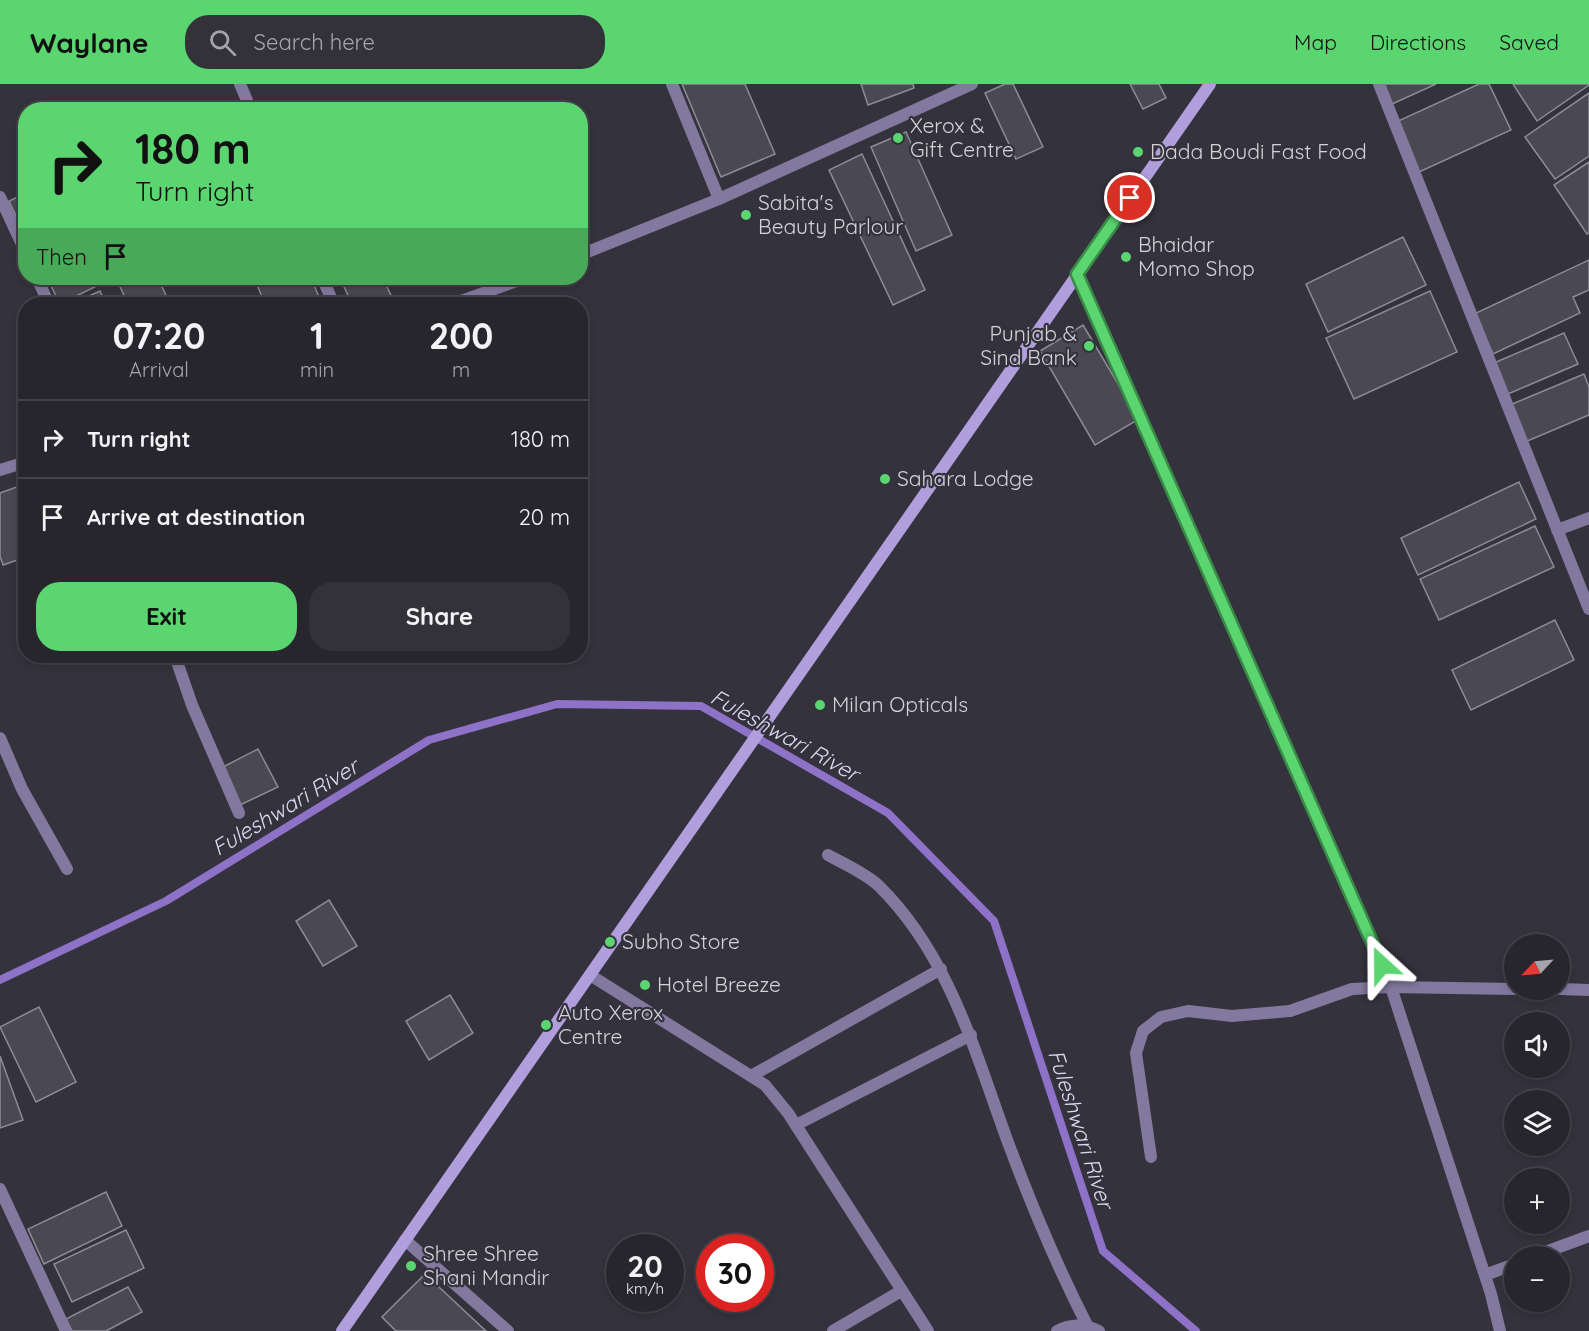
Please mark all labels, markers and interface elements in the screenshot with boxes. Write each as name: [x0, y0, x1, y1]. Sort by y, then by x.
search box: [185, 15, 605, 69]
text: Waylane: [30, 25, 149, 60]
icon: search: [206, 26, 239, 59]
text: Search here: [254, 28, 375, 56]
text: Map: [1294, 29, 1337, 55]
text: Directions: [1370, 29, 1466, 55]
text: Saved: [1499, 29, 1559, 55]
place label: Xerox & Gift Centre: [910, 112, 1014, 162]
text: 180 m: [135, 122, 251, 175]
icon: right: [36, 126, 114, 204]
marker: Xerox & Gift Centre: [891, 131, 905, 145]
place label: Dada Boudi Fast Food: [1150, 138, 1367, 164]
marker: Dada Boudi Fast Food: [1131, 145, 1145, 159]
pin: [1104, 172, 1155, 223]
text: Turn right: [135, 174, 254, 208]
icon: arrive: [1113, 181, 1146, 214]
place label: Sabita's Beauty Parlour: [758, 189, 903, 239]
marker: Sabita's Beauty Parlour: [739, 208, 753, 222]
place label: Bhaidar Momo Shop: [1138, 231, 1255, 281]
icon: arrive: [99, 240, 132, 273]
text: Then: [36, 243, 87, 271]
marker: Bhaidar Momo Shop: [1119, 250, 1133, 264]
text: 07:20: [113, 313, 205, 358]
text: 1: [310, 313, 324, 358]
text: 200: [429, 313, 493, 358]
place label: Punjab & Sind Bank: [980, 320, 1077, 370]
marker: Punjab & Sind Bank: [1082, 339, 1096, 353]
text: Arrival: [129, 357, 189, 382]
text: min: [300, 357, 334, 382]
text: m: [452, 357, 470, 382]
icon: right: [36, 423, 69, 456]
text: Turn right: [87, 425, 191, 453]
text: 180 m: [511, 425, 570, 453]
place label: Sahara Lodge: [897, 465, 1034, 491]
marker: Sahara Lodge: [878, 472, 892, 486]
icon: arrive: [36, 501, 69, 534]
text: Arrive at destination: [87, 503, 305, 531]
text: 20 m: [519, 503, 570, 531]
button: Exit: [36, 582, 297, 651]
button: Share: [309, 582, 570, 651]
water label: Fuleshwari River: [706, 683, 866, 789]
place label: Milan Opticals: [832, 691, 968, 717]
marker: Milan Opticals: [813, 698, 827, 712]
water label: Fuleshwari River: [207, 751, 365, 862]
place label: Subho Store: [622, 928, 740, 954]
position arrow: [1350, 933, 1414, 997]
north arrow: [1504, 934, 1570, 1000]
map controls: [1504, 934, 1570, 1312]
marker: Subho Store: [603, 935, 617, 949]
place label: Hotel Breeze: [657, 971, 781, 997]
marker: Hotel Breeze: [638, 978, 652, 992]
place label: Auto Xerox Centre: [558, 999, 663, 1049]
button: sound: [1504, 1012, 1570, 1078]
marker: Auto Xerox Centre: [539, 1018, 553, 1032]
water label: Fuleshwari River: [1042, 1046, 1121, 1215]
button: layers: [1504, 1090, 1570, 1156]
button: +: [1504, 1168, 1570, 1234]
speed limit sign: 30: [696, 1234, 774, 1312]
place label: Shree Shree Shani Mandir: [423, 1240, 549, 1290]
button: −: [1504, 1246, 1570, 1312]
text: 20: [627, 1247, 663, 1285]
marker: Shree Shree Shani Mandir: [404, 1259, 418, 1273]
text: km/h: [626, 1279, 664, 1298]

